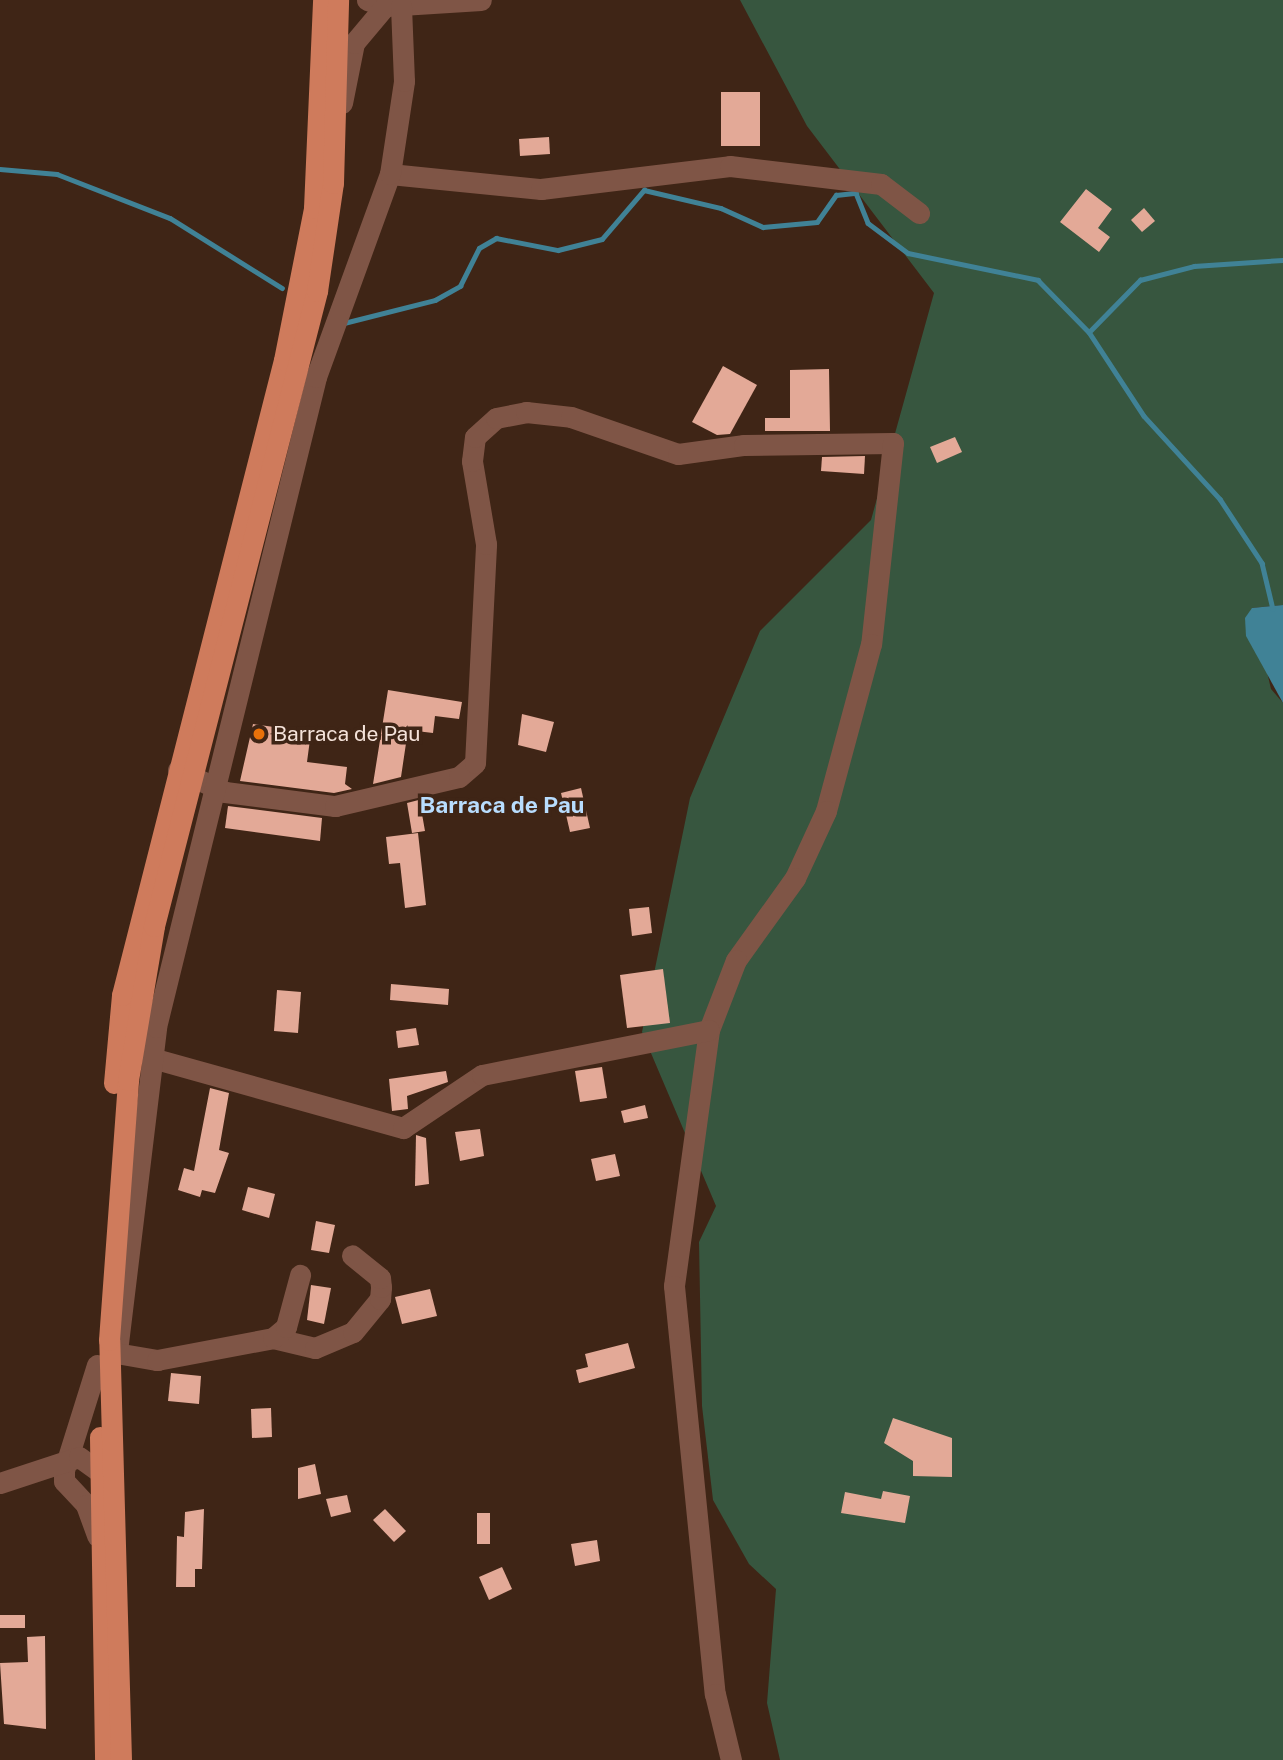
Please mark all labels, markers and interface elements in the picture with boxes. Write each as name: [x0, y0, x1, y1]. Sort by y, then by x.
place label: Barraca de Pau: [273, 721, 421, 747]
marker: Barraca de Pau: [251, 726, 267, 742]
district label: Barraca de Pau: [419, 791, 585, 819]

